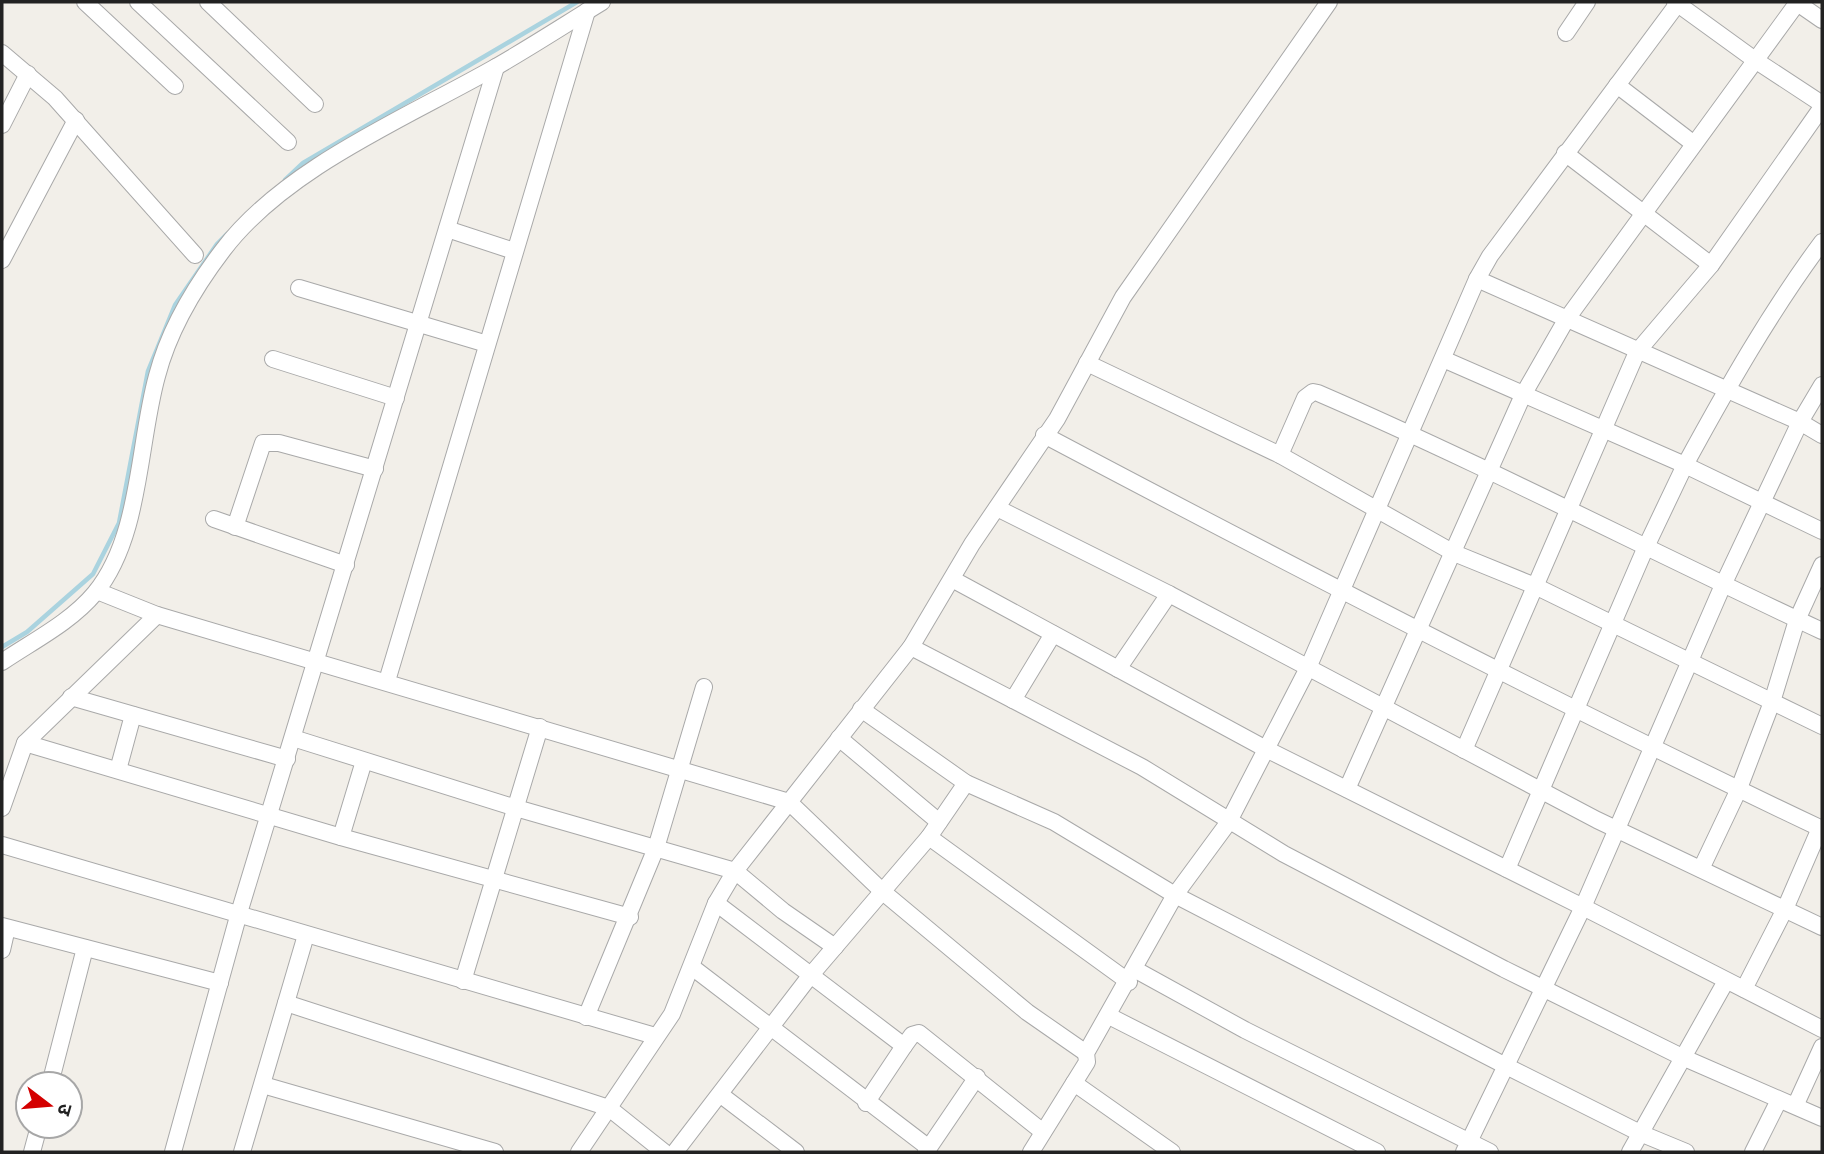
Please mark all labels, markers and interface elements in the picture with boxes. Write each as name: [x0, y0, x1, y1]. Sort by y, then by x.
north arrow: [14, 1070, 84, 1140]
text: उ: [52, 1101, 77, 1119]

